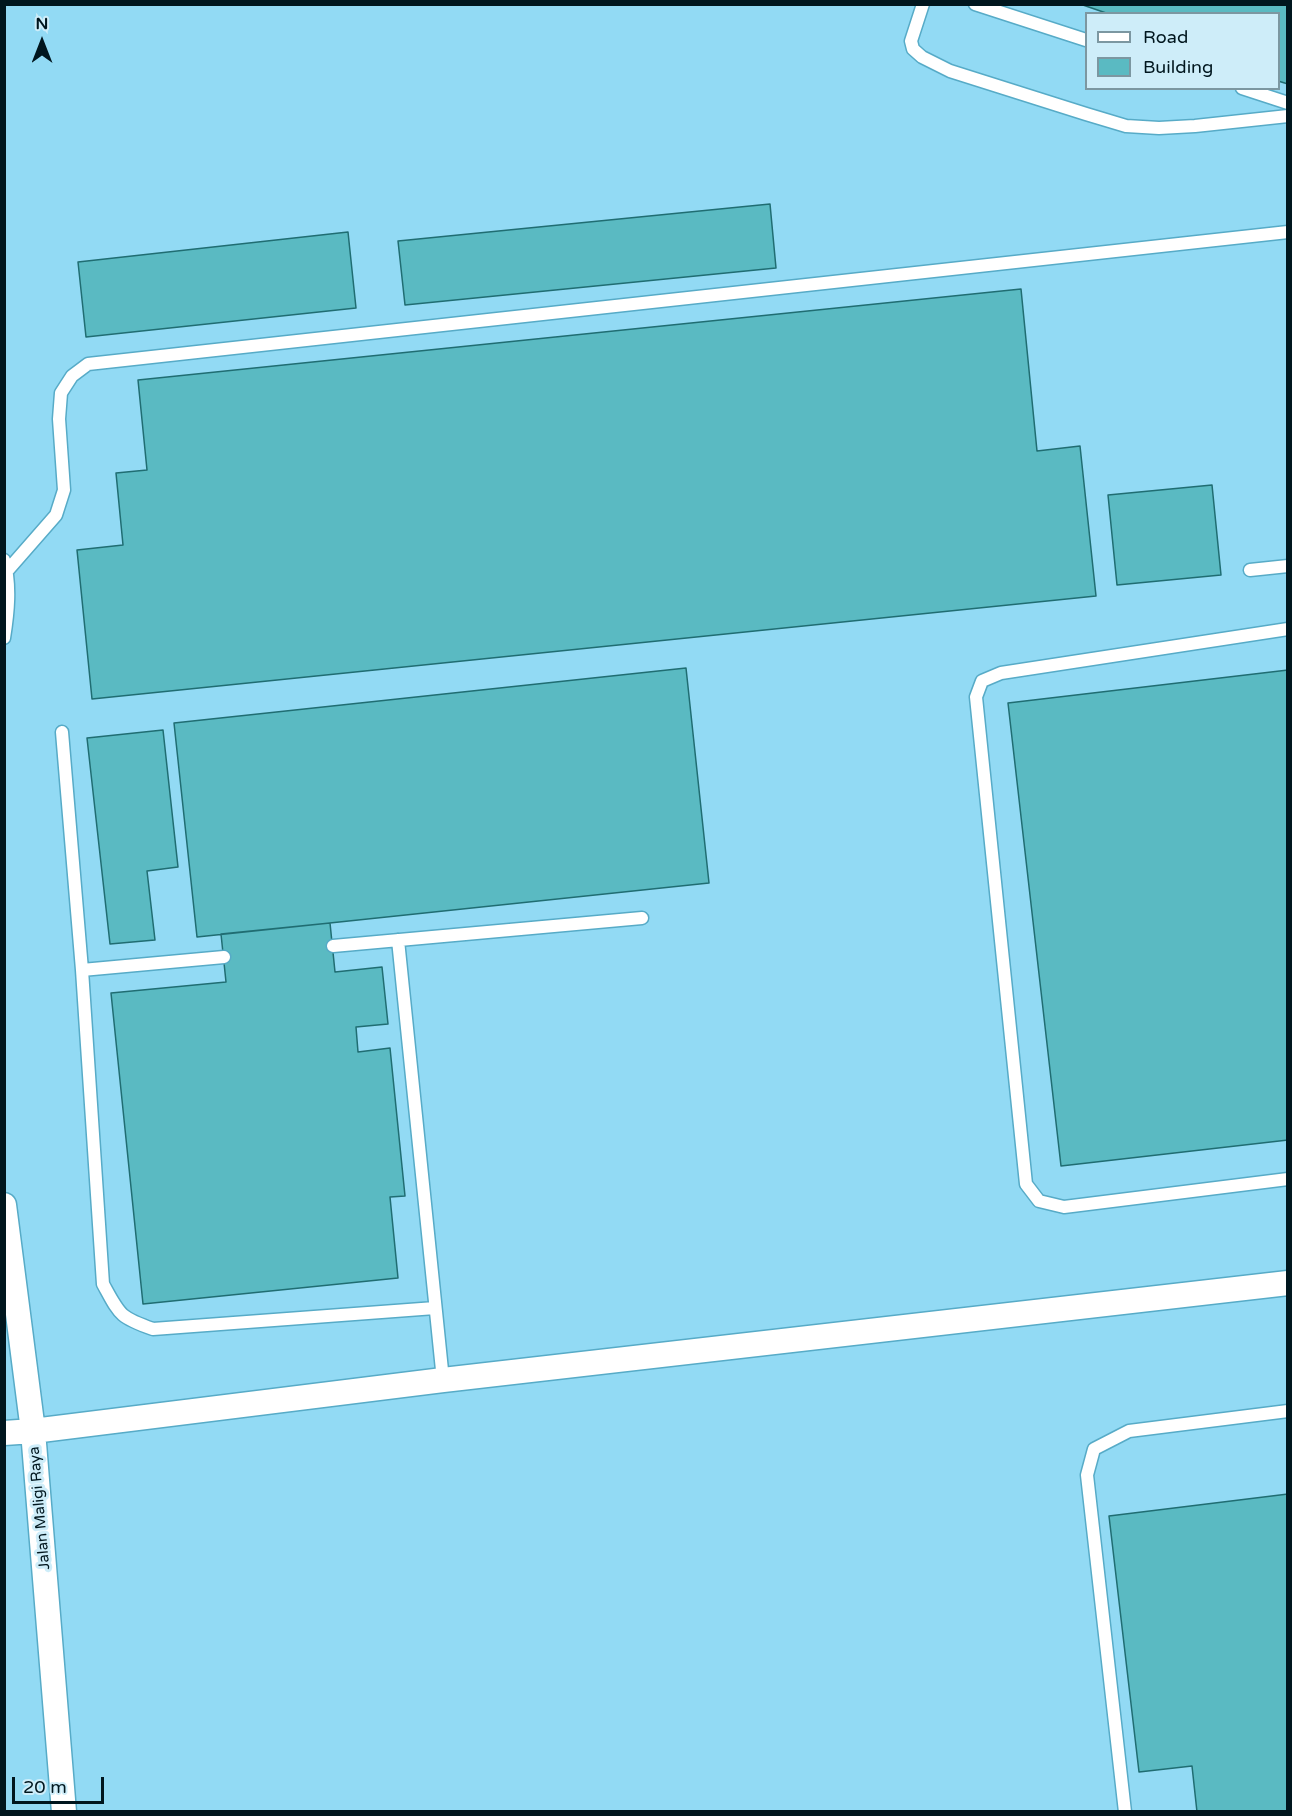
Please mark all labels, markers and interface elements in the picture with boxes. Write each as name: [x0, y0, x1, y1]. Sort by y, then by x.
north arrow: [12, 12, 72, 72]
legend: [1085, 12, 1280, 90]
text: N: [36, 14, 48, 34]
text: Road: [1143, 26, 1188, 48]
text: Building: [1143, 56, 1213, 78]
street label: Jalan Maligi Raya: [26, 1446, 54, 1570]
scale bar: [15, 1765, 106, 1803]
text: 20 m: [23, 1776, 67, 1798]

